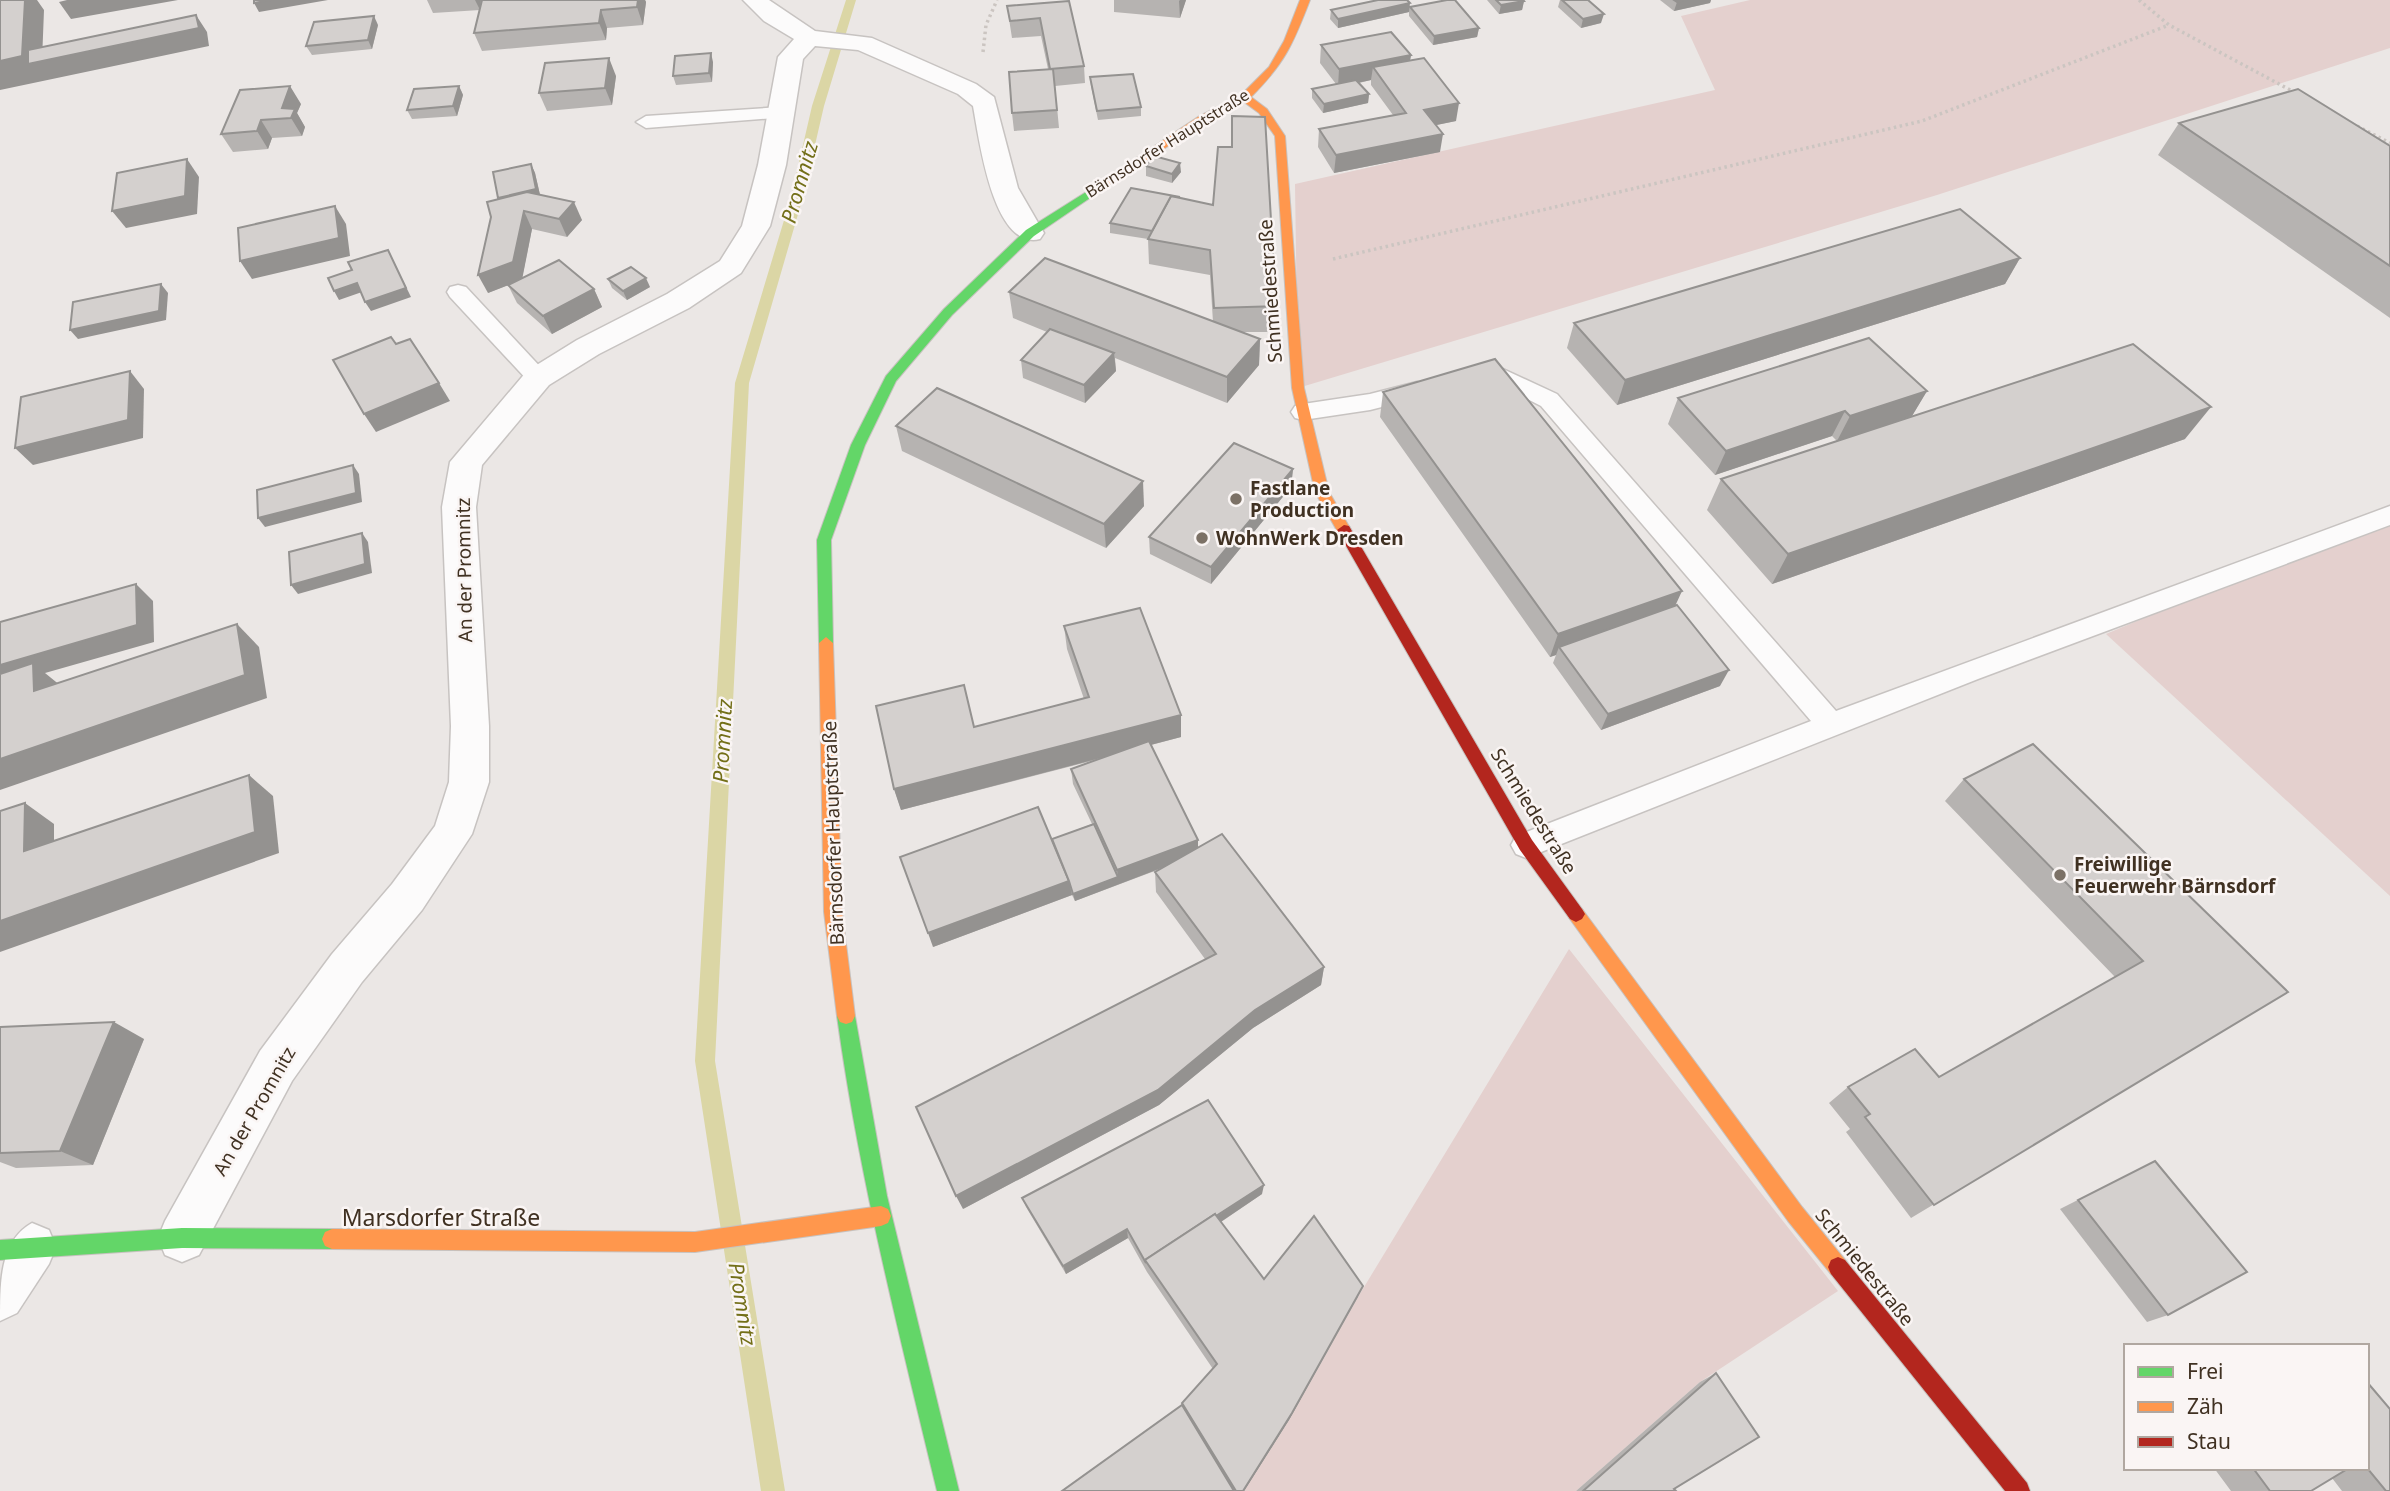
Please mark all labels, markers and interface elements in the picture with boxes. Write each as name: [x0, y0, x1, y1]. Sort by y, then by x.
street label: Bärnsdorfer Hauptstraße: [1081, 84, 1253, 202]
water label: Promnitz: [774, 137, 824, 226]
street label: Schmiedestraße: [1252, 218, 1288, 364]
place label: Fastlane Production: [1250, 475, 1354, 523]
marker: Fastlane Production: [1228, 491, 1244, 507]
street label: An der Promnitz: [450, 497, 478, 643]
place label: WohnWerk Dresden: [1216, 525, 1404, 551]
marker: WohnWerk Dresden: [1194, 530, 1210, 546]
water label: Promnitz: [706, 698, 738, 784]
street label: Bärnsdorfer Hauptstraße: [816, 720, 850, 946]
street label: Schmiedestraße: [1485, 743, 1583, 879]
place label: Freiwillige Feuerwehr Bärnsdorf: [2074, 851, 2277, 899]
marker: Freiwillige Feuerwehr Bärnsdorf: [2052, 867, 2068, 883]
street label: An der Promnitz: [207, 1042, 301, 1180]
street label: Marsdorfer Straße: [342, 1201, 540, 1233]
street label: Schmiedestraße: [1810, 1203, 1920, 1331]
water label: Promnitz: [723, 1260, 763, 1348]
legend: [2124, 1344, 2369, 1470]
text: Frei: [2187, 1357, 2223, 1385]
text: Zäh: [2187, 1392, 2224, 1420]
text: Stau: [2187, 1427, 2231, 1455]

